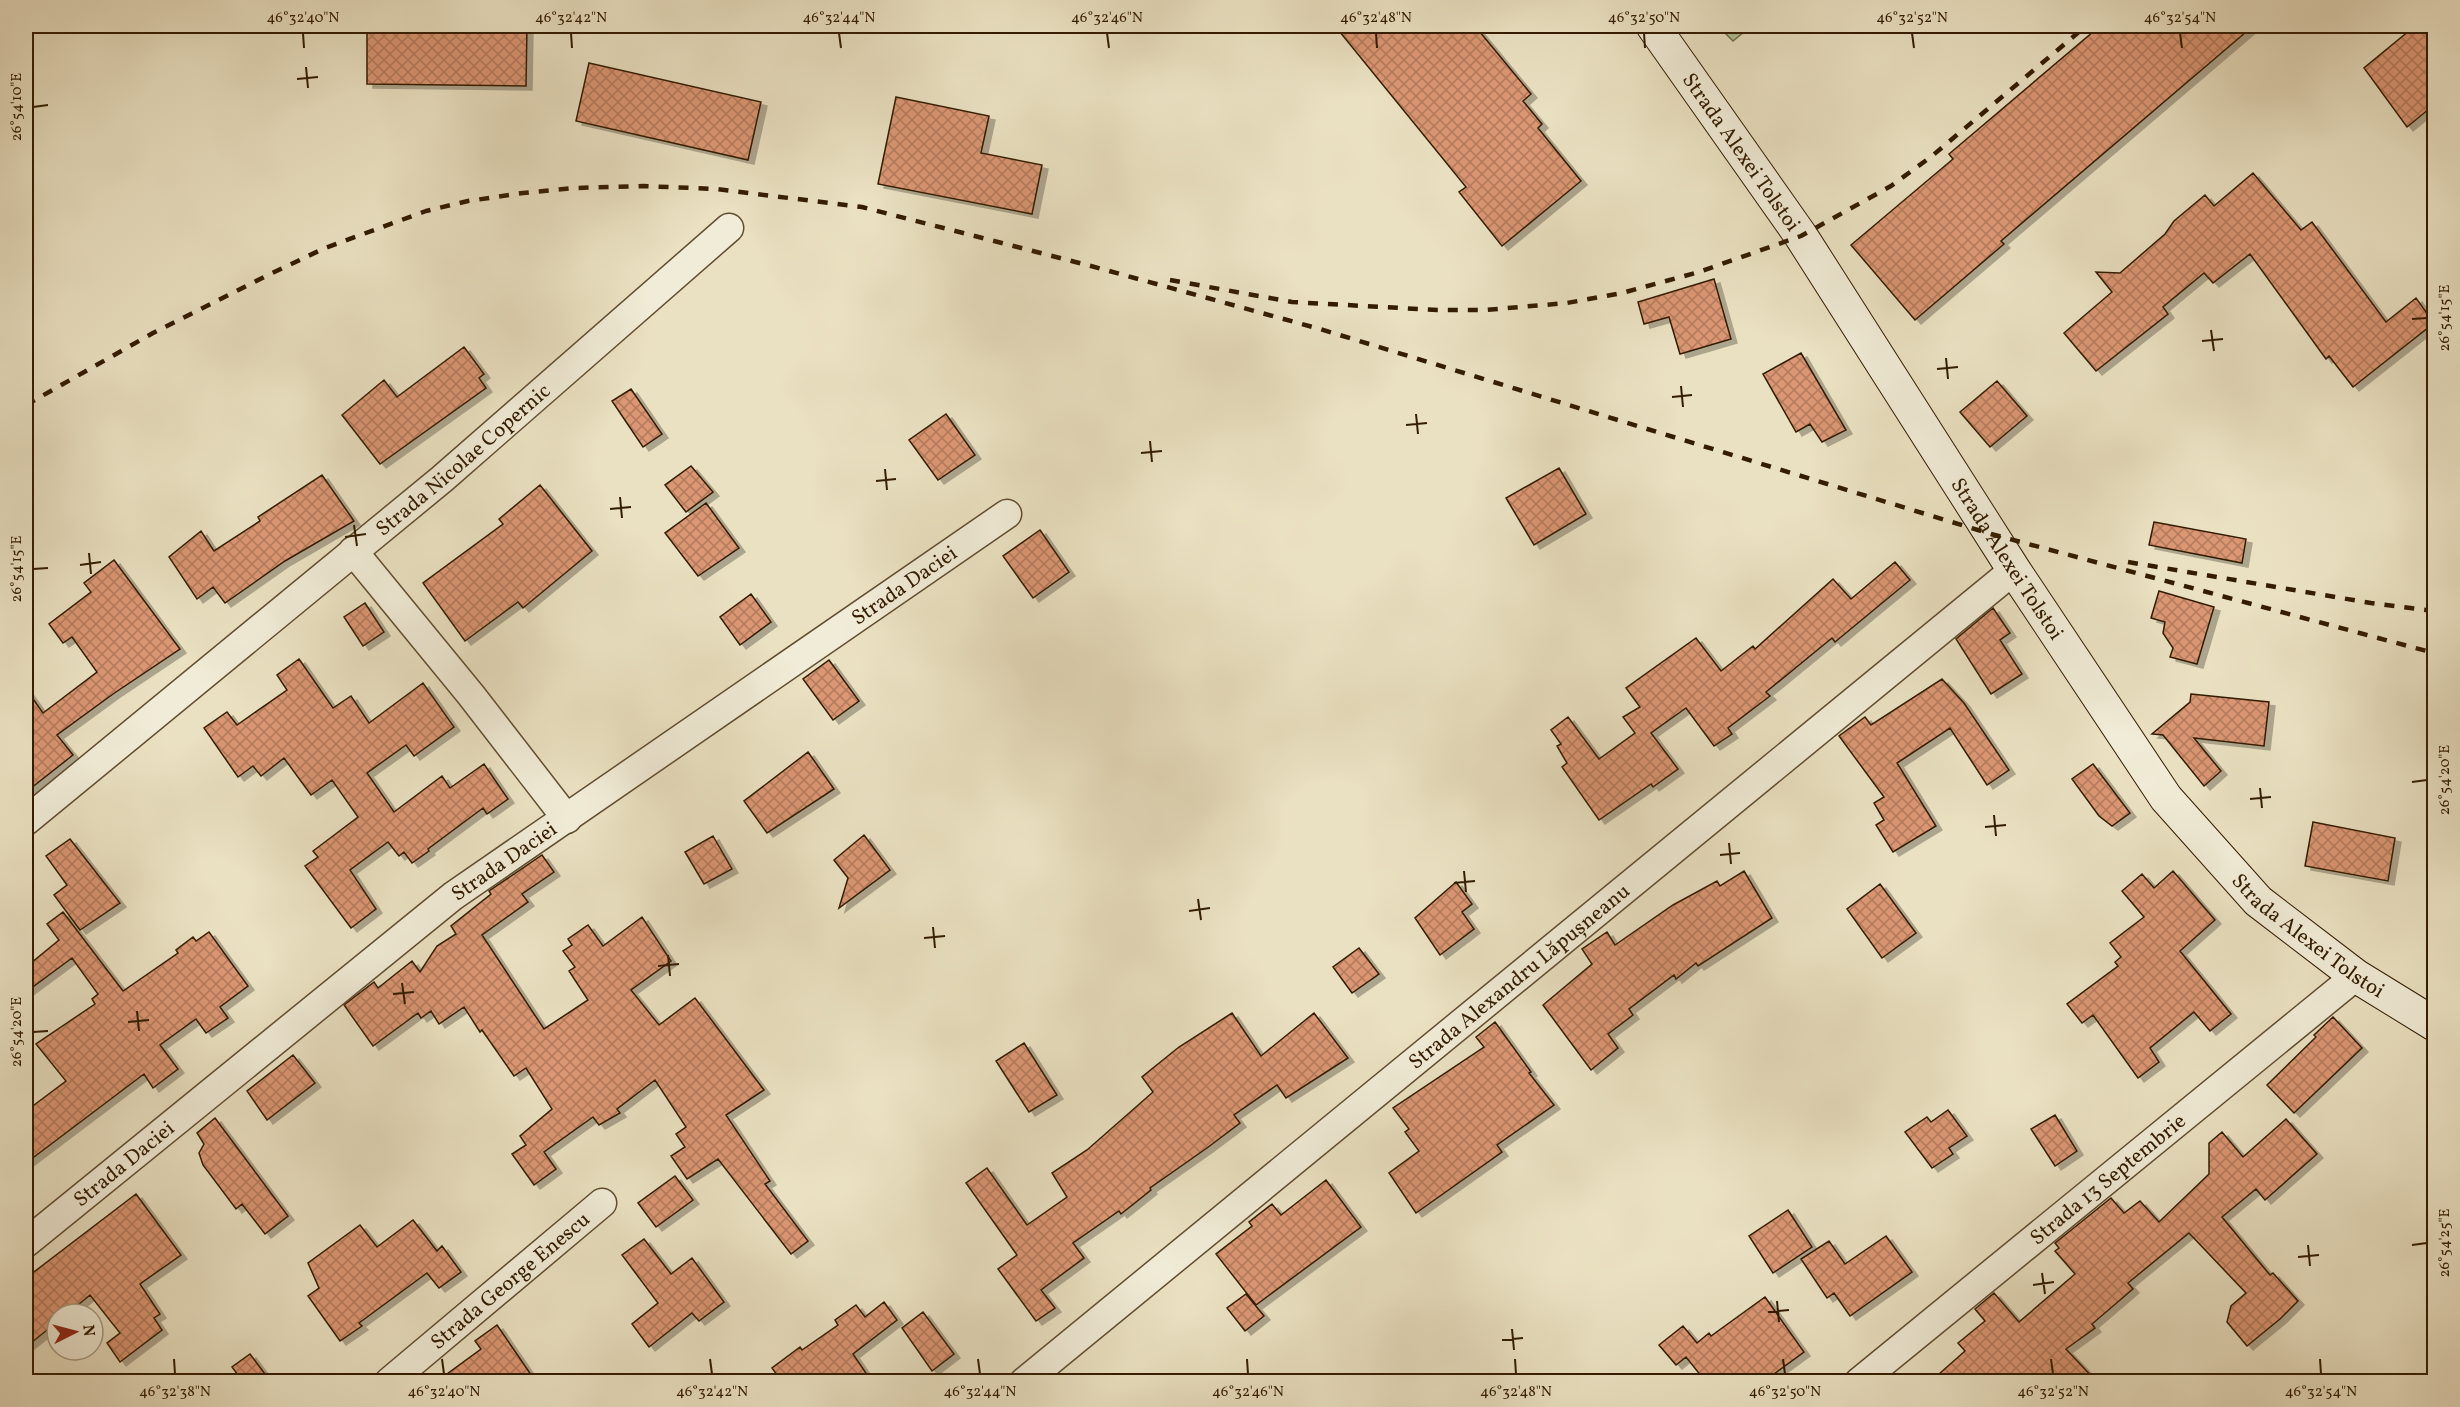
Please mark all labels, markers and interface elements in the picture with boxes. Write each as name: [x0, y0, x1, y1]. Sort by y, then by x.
text: 46°32'40"N: [267, 8, 339, 29]
text: 46°32'42"N: [535, 8, 607, 29]
text: 46°32'44"N: [803, 8, 875, 29]
text: 46°32'46"N: [1071, 8, 1143, 29]
text: 46°32'48"N: [1340, 8, 1412, 29]
text: 46°32'50"N: [1608, 8, 1680, 29]
text: 46°32'52"N: [1876, 8, 1948, 29]
text: 46°32'54"N: [2144, 8, 2216, 29]
street label: Strada Alexei Tolstoi: [1674, 68, 1806, 238]
text: 26°54'10"E: [7, 73, 28, 141]
text: 26°54'15"E: [2435, 284, 2456, 352]
street label: Strada Nicolae Copernic: [370, 377, 558, 544]
street label: Strada Alexei Tolstoi: [1943, 473, 2070, 646]
text: 26°54'15"E: [7, 535, 28, 603]
street label: Strada Daciei: [846, 540, 964, 633]
text: 26°54'20"E: [2435, 745, 2456, 815]
street label: Strada Daciei: [446, 815, 563, 909]
street label: Strada Alexei Tolstoi: [2224, 868, 2390, 1006]
street label: Strada Alexandru Lăpușneanu: [1403, 878, 1637, 1077]
text: 26°54'20"E: [7, 997, 28, 1067]
street label: Strada 13 Septembrie: [2024, 1108, 2193, 1253]
street label: Strada Daciei: [68, 1115, 181, 1215]
street label: Strada George Enescu: [425, 1206, 597, 1357]
text: 26°54'25"E: [2435, 1208, 2456, 1278]
north arrow: [45, 1302, 105, 1362]
text: N: [76, 1324, 100, 1338]
text: 46°32'38"N: [139, 1382, 211, 1403]
text: 46°32'40"N: [408, 1382, 480, 1403]
text: 46°32'42"N: [676, 1382, 748, 1403]
text: 46°32'44"N: [944, 1382, 1016, 1403]
text: 46°32'46"N: [1212, 1382, 1284, 1403]
text: 46°32'48"N: [1480, 1382, 1552, 1403]
text: 46°32'50"N: [1749, 1382, 1821, 1403]
text: 46°32'52"N: [2017, 1382, 2089, 1403]
text: 46°32'54"N: [2285, 1382, 2357, 1403]

